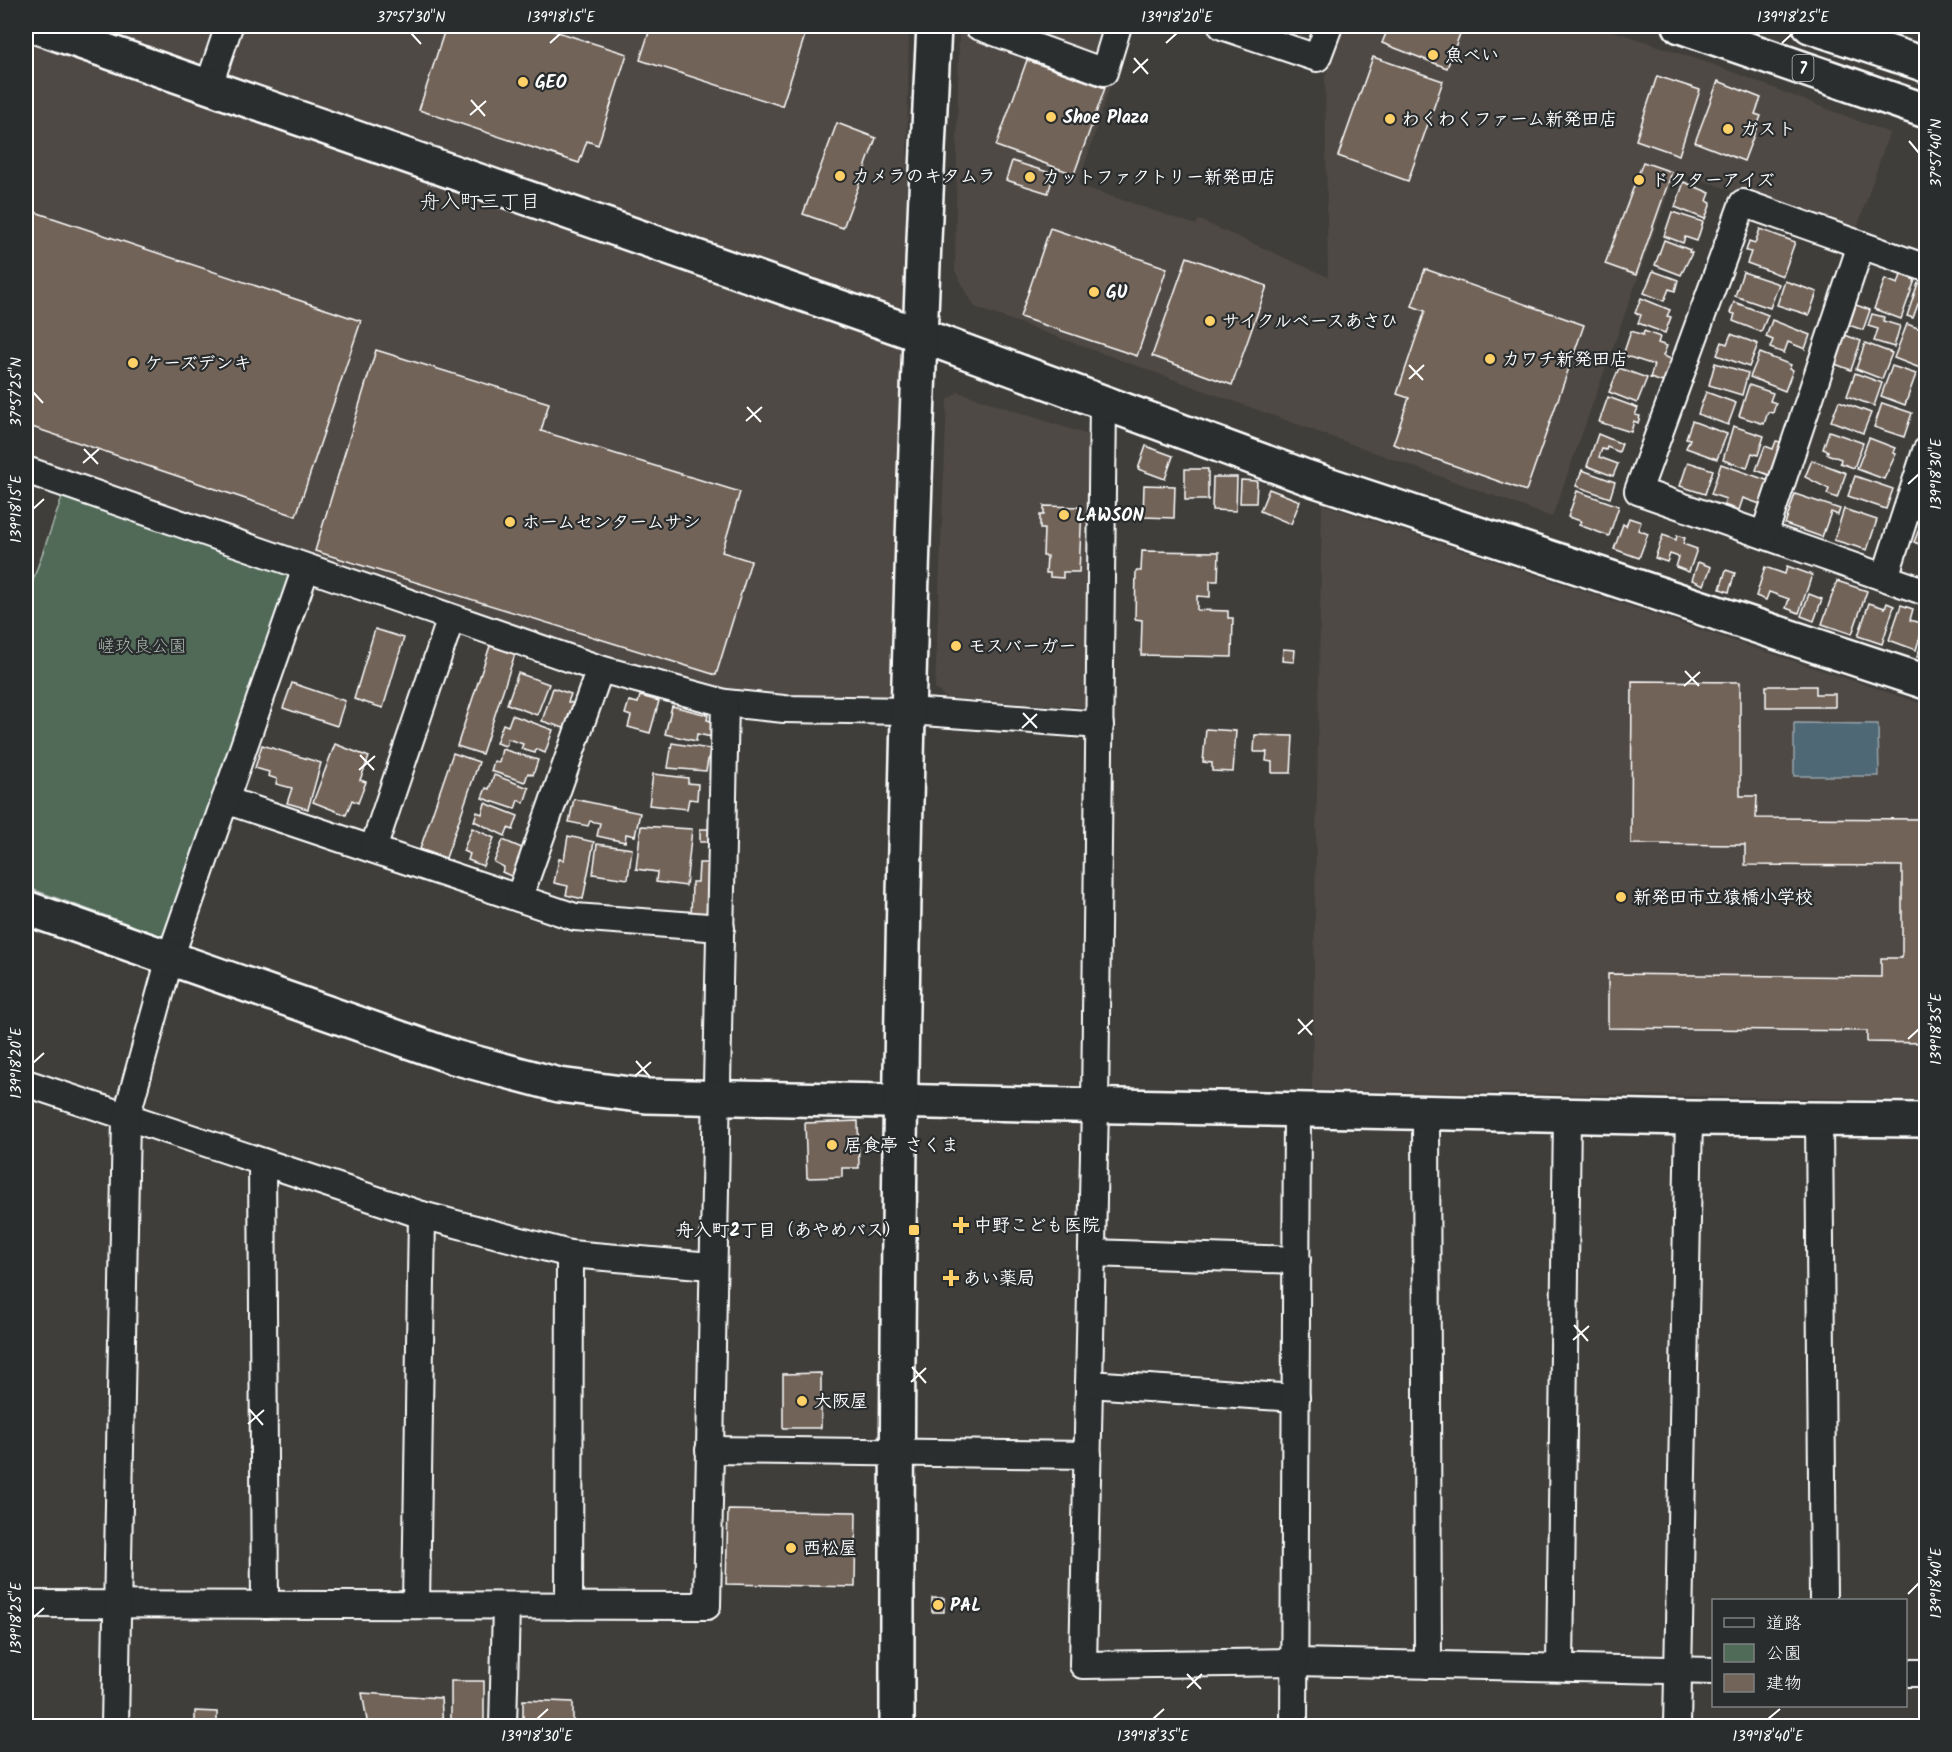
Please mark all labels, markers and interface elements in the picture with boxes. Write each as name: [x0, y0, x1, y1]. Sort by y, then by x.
text: 37°57'30"N: [377, 6, 445, 30]
text: 139°18'15"E: [527, 6, 596, 30]
text: 139°18'20"E: [1141, 6, 1214, 30]
text: 139°18'25"E: [1757, 6, 1830, 30]
place label: 魚べい: [1445, 42, 1499, 71]
marker: 魚べい: [1426, 48, 1440, 62]
road number: 7: [1792, 55, 1814, 81]
place label: GEO: [535, 69, 567, 98]
marker: GEO: [516, 75, 530, 89]
place label: Shoe Plaza: [1063, 104, 1149, 133]
place label: わくわくファーム新発田店: [1402, 106, 1617, 135]
marker: Shoe Plaza: [1044, 110, 1058, 124]
marker: わくわくファーム新発田店: [1383, 112, 1397, 126]
place label: ガスト: [1740, 116, 1796, 145]
text: 37°57'40"N: [1925, 119, 1949, 187]
marker: ガスト: [1721, 122, 1735, 136]
place label: カメラのキタムラ: [852, 163, 996, 192]
place label: カットファクトリー新発田店: [1042, 164, 1276, 193]
place label: ドクターアイズ: [1651, 167, 1774, 196]
marker: カメラのキタムラ: [833, 169, 847, 183]
marker: カットファクトリー新発田店: [1023, 170, 1037, 184]
marker: ドクターアイズ: [1632, 173, 1646, 187]
district label: 舟入町三丁目: [420, 187, 540, 219]
place label: GU: [1106, 279, 1128, 308]
marker: GU: [1087, 285, 1101, 299]
place label: サイクルベースあさひ: [1222, 308, 1398, 337]
marker: サイクルベースあさひ: [1203, 314, 1217, 328]
place label: カワチ新発田店: [1502, 346, 1628, 375]
place label: ケーズデンキ: [145, 350, 252, 379]
marker: カワチ新発田店: [1483, 352, 1497, 366]
marker: ケーズデンキ: [126, 356, 140, 370]
text: 37°57'25"N: [5, 357, 29, 427]
text: 139°18'30"E: [1925, 437, 1949, 510]
text: 139°18'15"E: [5, 474, 29, 543]
place label: LAWSON: [1076, 502, 1144, 531]
marker: LAWSON: [1057, 508, 1071, 522]
place label: ホームセンタームサシ: [522, 509, 701, 538]
marker: ホームセンタームサシ: [503, 515, 517, 529]
park label: 嵯玖良公園: [97, 633, 187, 662]
place label: モスバーガー: [968, 633, 1076, 662]
marker: モスバーガー: [949, 639, 963, 653]
place label: 新発田市立猿橋小学校: [1633, 884, 1813, 913]
marker: 新発田市立猿橋小学校: [1614, 890, 1628, 904]
text: 139°18'35"E: [1925, 992, 1949, 1065]
text: 139°18'20"E: [5, 1026, 29, 1099]
place label: 居食亭 さくま: [844, 1132, 959, 1161]
marker: 居食亭 さくま: [825, 1138, 839, 1152]
place label: 中野こども医院: [974, 1212, 1100, 1241]
marker: 中野こども医院: [952, 1216, 970, 1234]
place label: 舟入町2丁目（あやめバス）: [676, 1217, 902, 1246]
marker: 舟入町2丁目（あやめバス）: [907, 1223, 921, 1237]
place label: あい薬局: [963, 1265, 1035, 1294]
marker: あい薬局: [944, 1271, 958, 1285]
place label: 大阪屋: [814, 1388, 868, 1417]
marker: 大阪屋: [795, 1394, 809, 1408]
place label: 西松屋: [803, 1535, 857, 1564]
marker: 西松屋: [784, 1541, 798, 1555]
text: 139°18'40"E: [1925, 1546, 1949, 1619]
text: 139°18'25"E: [5, 1581, 29, 1654]
place label: PAL: [950, 1592, 981, 1621]
marker: PAL: [931, 1598, 945, 1612]
legend: [1712, 1599, 1907, 1707]
text: 道路: [1766, 1610, 1802, 1639]
text: 公園: [1766, 1640, 1802, 1669]
text: 建物: [1766, 1670, 1802, 1699]
text: 139°18'30"E: [501, 1725, 574, 1749]
text: 139°18'35"E: [1117, 1725, 1190, 1749]
text: 139°18'40"E: [1732, 1725, 1805, 1749]

